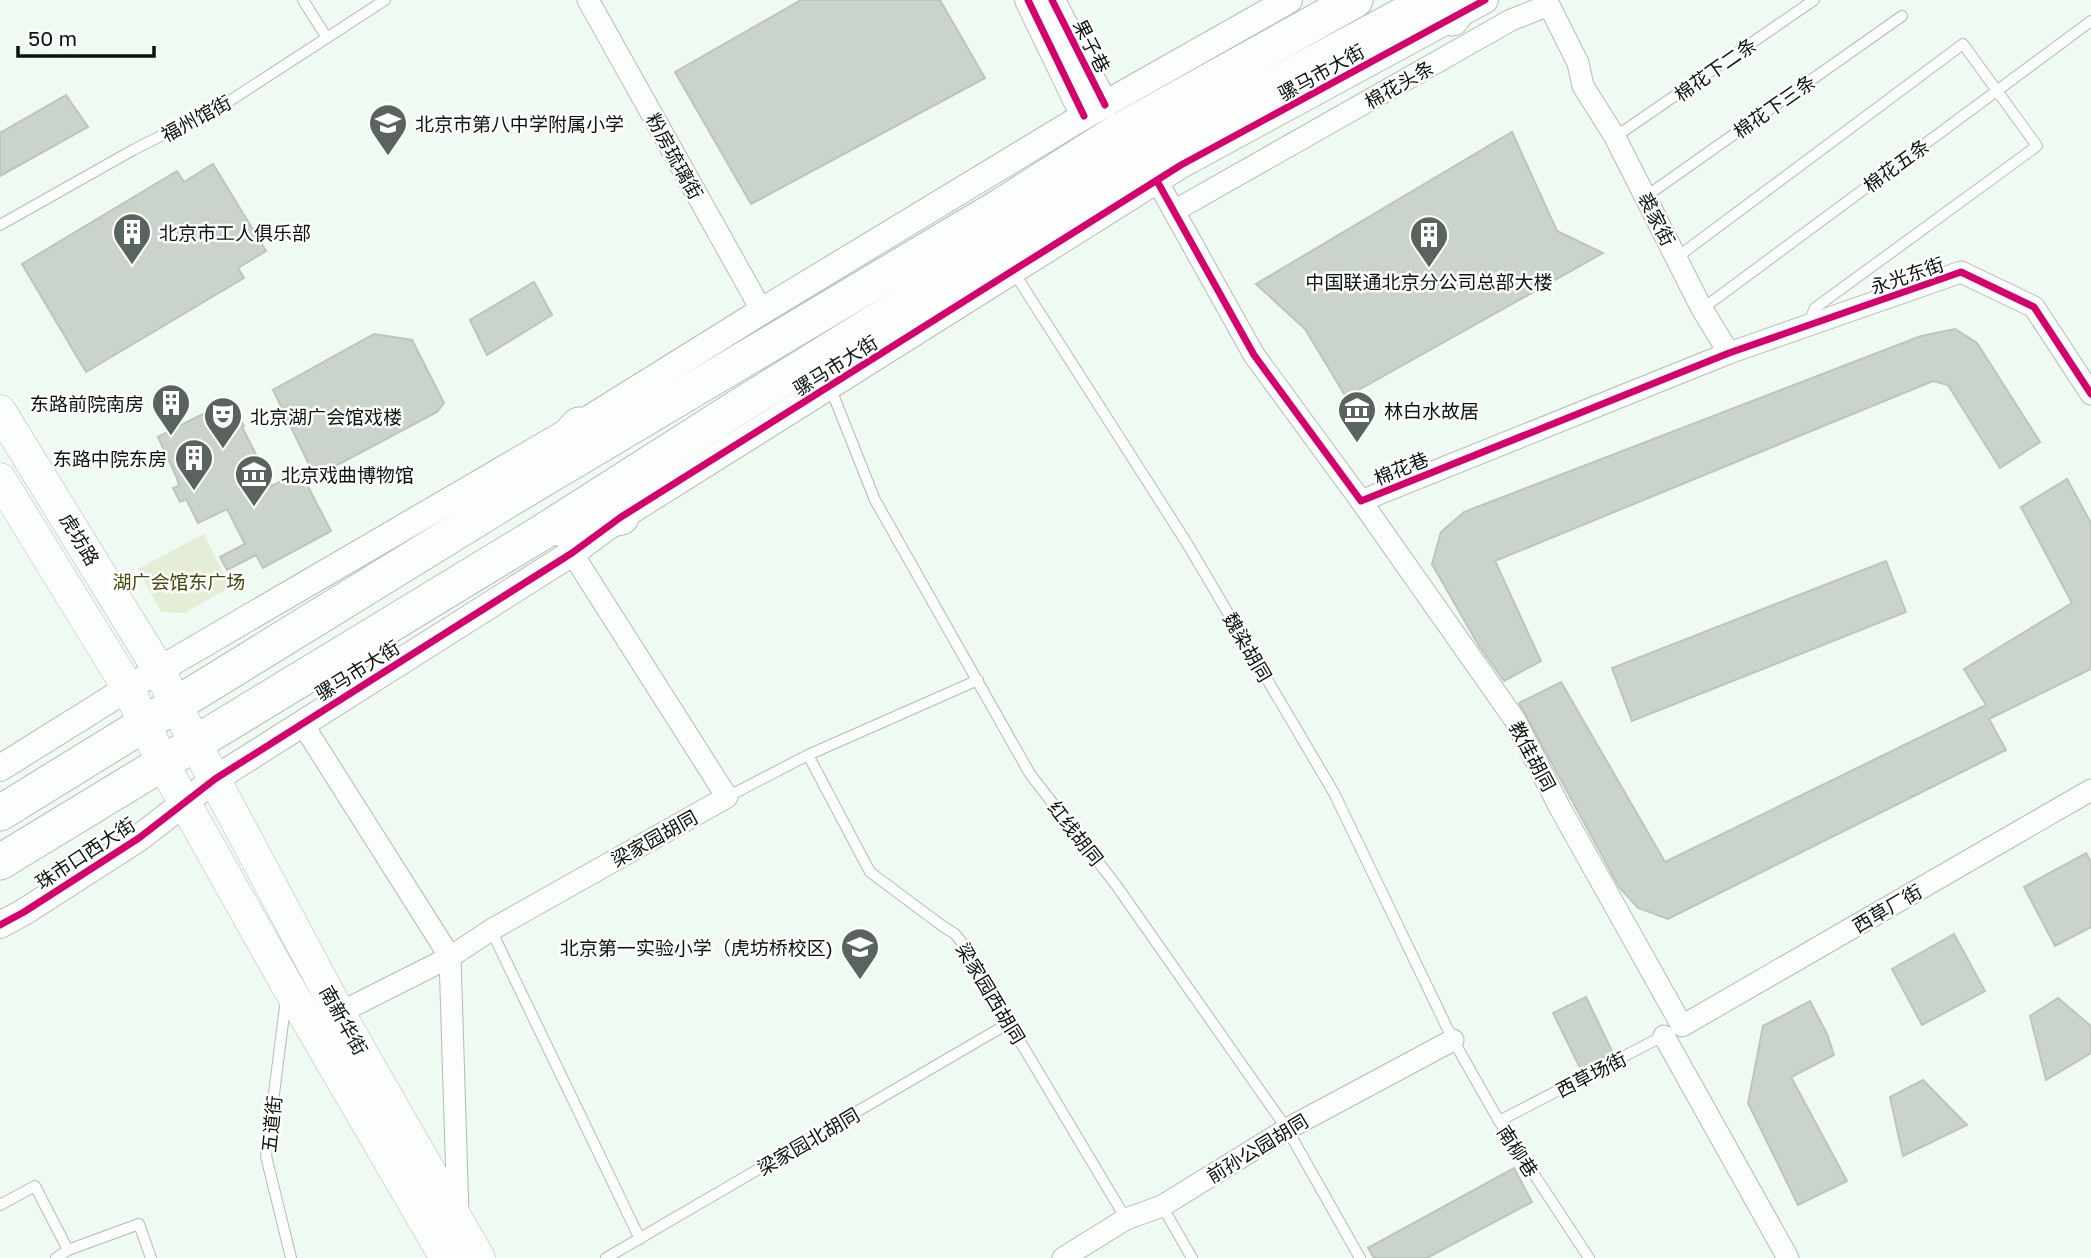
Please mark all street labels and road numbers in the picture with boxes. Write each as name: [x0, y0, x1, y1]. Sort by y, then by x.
street label: 果子巷: [1069, 15, 1115, 77]
street label: 棉花下二条: [1669, 32, 1761, 106]
street label: 骡马市大街: [1274, 39, 1368, 105]
street label: 棉花头条: [1360, 55, 1438, 113]
street label: 棉花下三条: [1728, 69, 1820, 143]
street label: 福州馆街: [157, 90, 235, 146]
street label: 粉房琉璃街: [642, 109, 708, 203]
street label: 棉花五条: [1858, 133, 1934, 197]
street label: 裘家街: [1634, 188, 1680, 250]
street label: 永光东街: [1867, 252, 1947, 298]
street label: 骡马市大街: [789, 330, 881, 400]
street label: 棉花巷: [1370, 447, 1432, 489]
street label: 虎坊路: [55, 509, 105, 569]
street label: 魏染胡同: [1219, 608, 1277, 686]
street label: 骡马市大街: [311, 635, 403, 705]
street label: 教佳胡同: [1505, 717, 1561, 795]
street label: 红线胡同: [1044, 796, 1108, 870]
street label: 梁家园胡同: [607, 805, 701, 871]
street label: 珠市口西大街: [31, 812, 139, 894]
street label: 西草厂街: [1848, 879, 1926, 937]
street label: 梁家园西胡同: [952, 938, 1030, 1048]
street label: 南新华街: [316, 981, 372, 1059]
street label: 西草场街: [1552, 1046, 1630, 1102]
street label: 五道街: [257, 1094, 285, 1154]
street label: 梁家园北胡同: [753, 1103, 863, 1179]
street label: 前孙公园胡同: [1202, 1109, 1312, 1187]
street label: 南柳巷: [1493, 1121, 1543, 1181]

